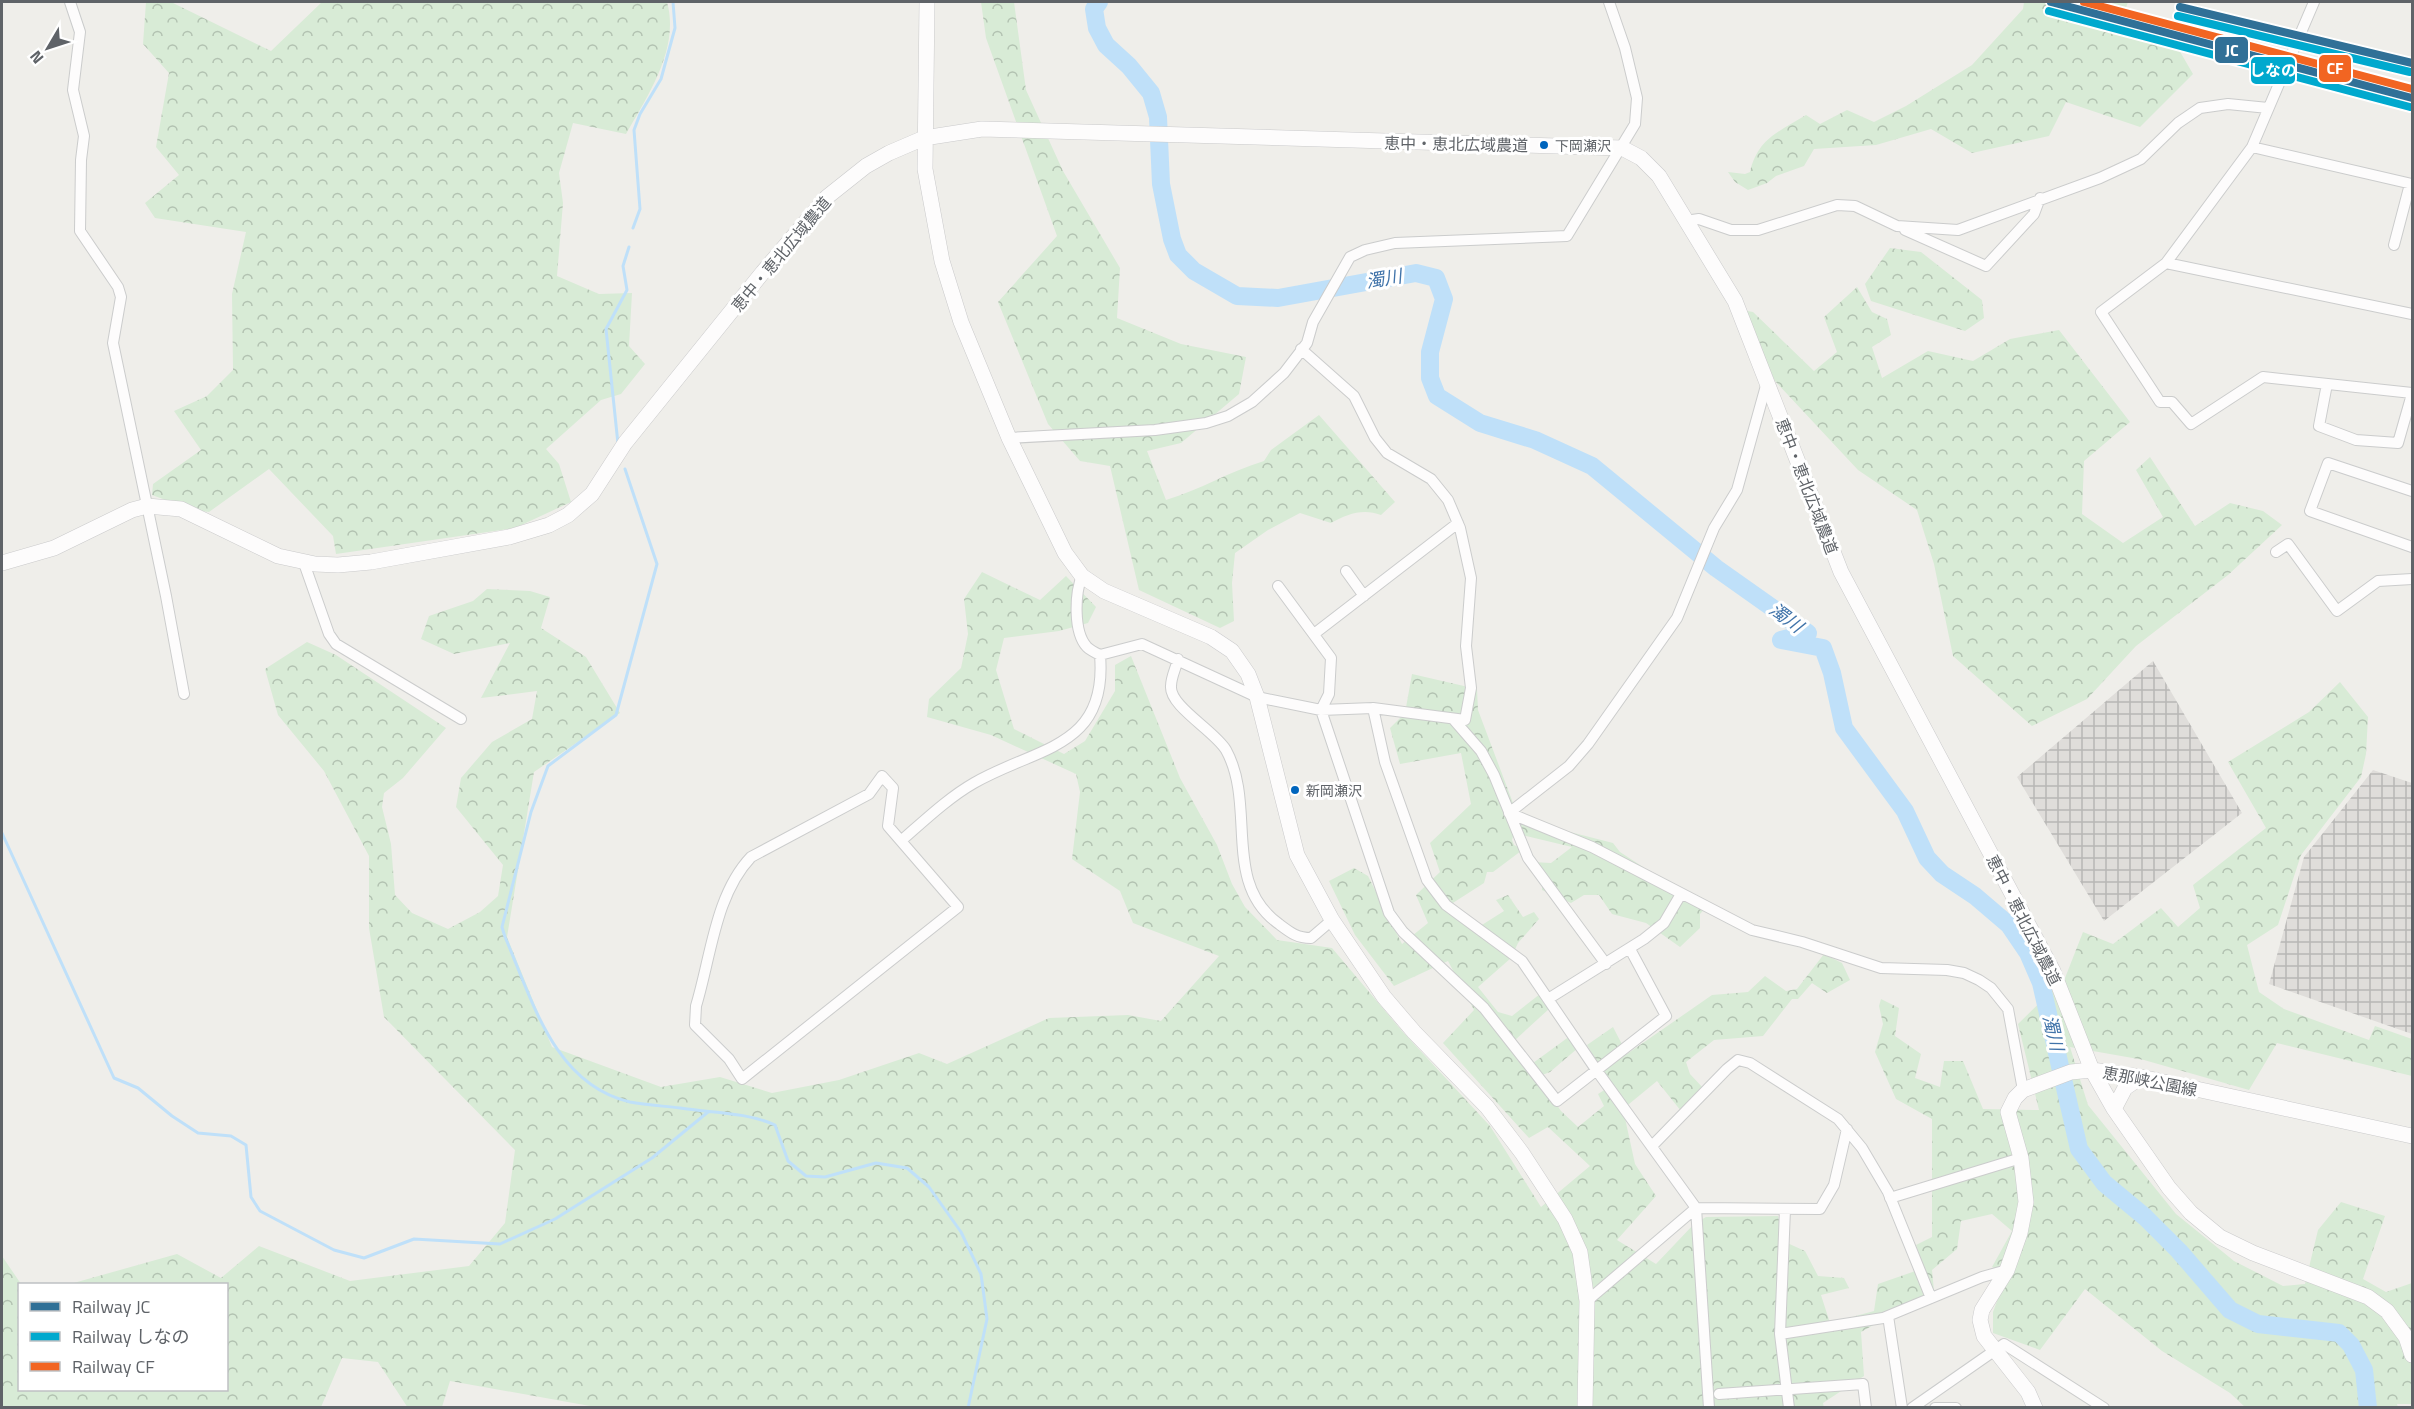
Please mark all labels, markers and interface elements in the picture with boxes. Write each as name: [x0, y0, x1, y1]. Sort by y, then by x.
north arrow: [18, 18, 78, 78]
line badge: JC: [2214, 36, 2249, 64]
text: JC: [2225, 38, 2239, 62]
text: N: [24, 46, 49, 69]
line badge: CF: [2318, 54, 2352, 83]
line badge: しなの: [2250, 56, 2296, 85]
text: CF: [2326, 56, 2344, 80]
text: しなの: [2249, 58, 2297, 82]
street label: 恵中・恵北広域農道: [1384, 131, 1528, 157]
place label: 下岡瀬沢: [1555, 135, 1611, 156]
marker: 下岡瀬沢: [1538, 139, 1550, 151]
street label: 恵中・恵北広域農道: [726, 191, 836, 317]
water label: 濁川: [1364, 262, 1406, 295]
street label: 恵中・恵北広域農道: [1770, 414, 1844, 558]
water label: 濁川: [1764, 596, 1810, 640]
place label: 新岡瀬沢: [1306, 780, 1362, 801]
marker: 新岡瀬沢: [1289, 784, 1301, 796]
street label: 恵中・恵北広域農道: [1981, 850, 2067, 990]
water label: 濁川: [2036, 1012, 2071, 1055]
street label: 恵那峡公園線: [2101, 1060, 2199, 1102]
legend: [18, 1283, 228, 1391]
text: Railway JC: [72, 1293, 151, 1320]
text: Railway しなの: [72, 1323, 189, 1350]
text: Railway CF: [72, 1353, 155, 1380]

